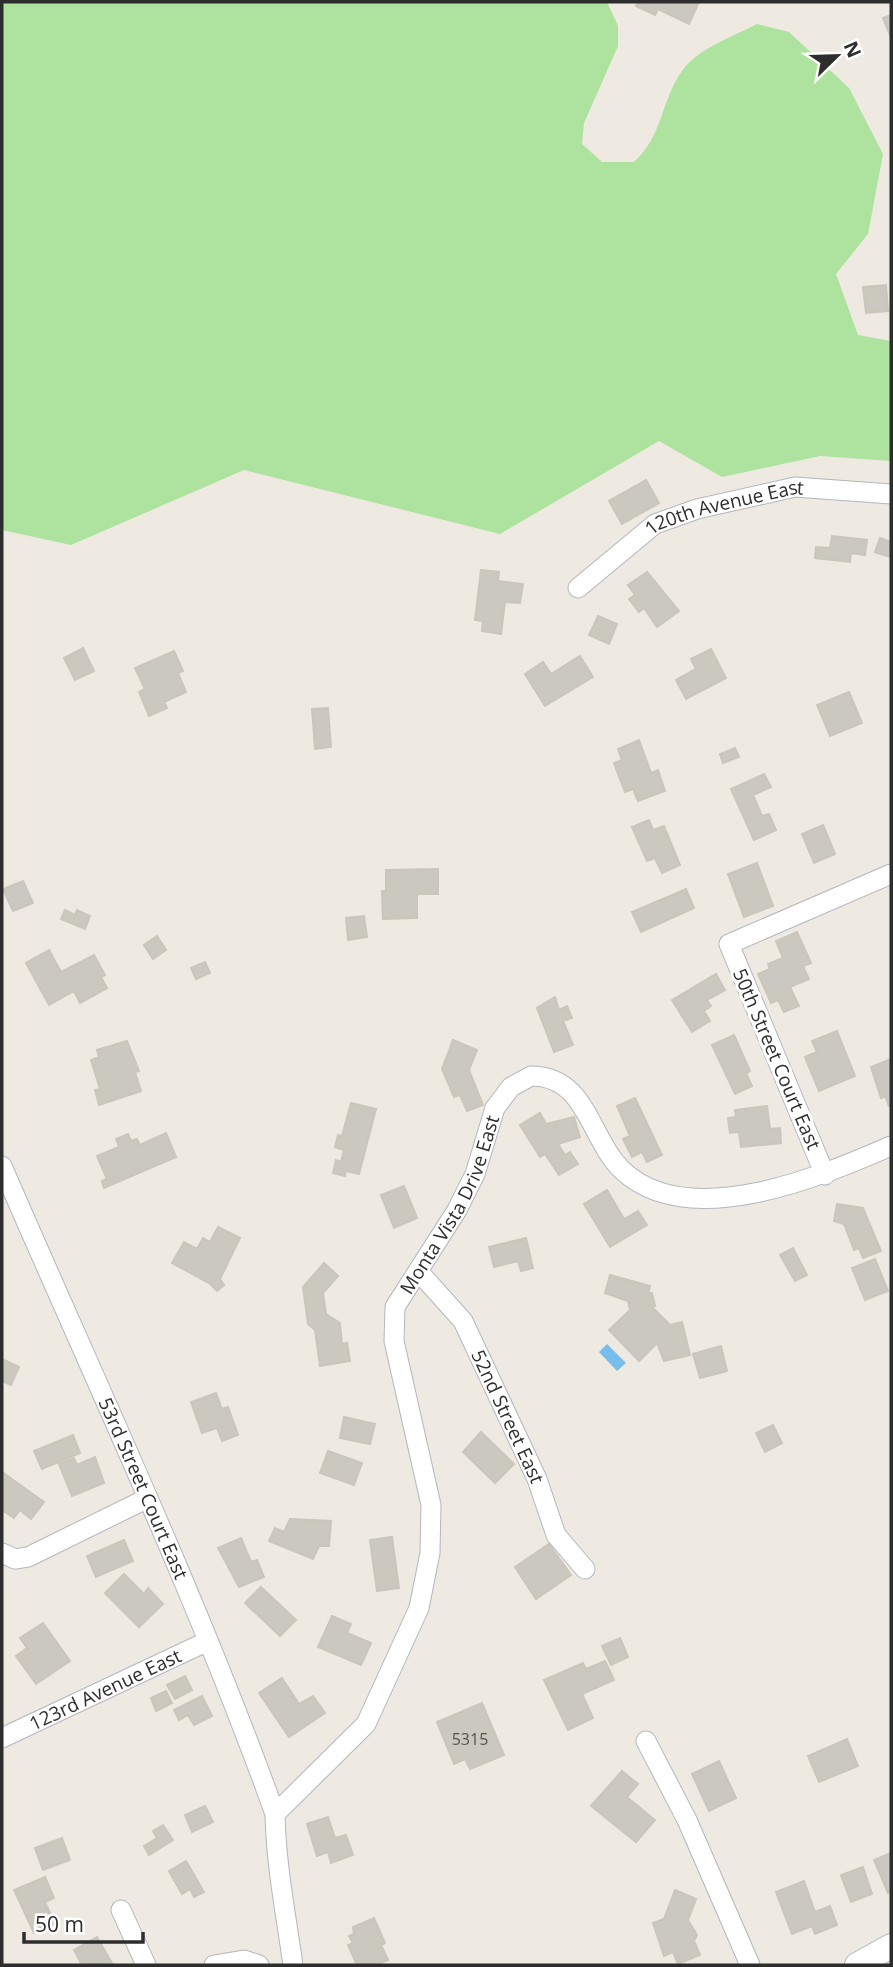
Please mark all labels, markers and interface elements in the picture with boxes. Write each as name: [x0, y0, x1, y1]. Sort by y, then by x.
north arrow: [802, 21, 872, 91]
text: N: [838, 37, 868, 62]
street label: 120th Avenue East: [639, 474, 805, 540]
street label: 50th Street Court East: [727, 964, 827, 1154]
street label: Monta Vista Drive East: [394, 1112, 505, 1299]
street label: 52nd Street East: [465, 1346, 551, 1487]
street label: 53rd Street Court East: [93, 1393, 194, 1583]
street label: 123rd Avenue East: [25, 1642, 186, 1736]
house number: 5315: [452, 1728, 488, 1750]
scale bar: [24, 1900, 144, 1944]
text: 50 m: [35, 1910, 84, 1938]

